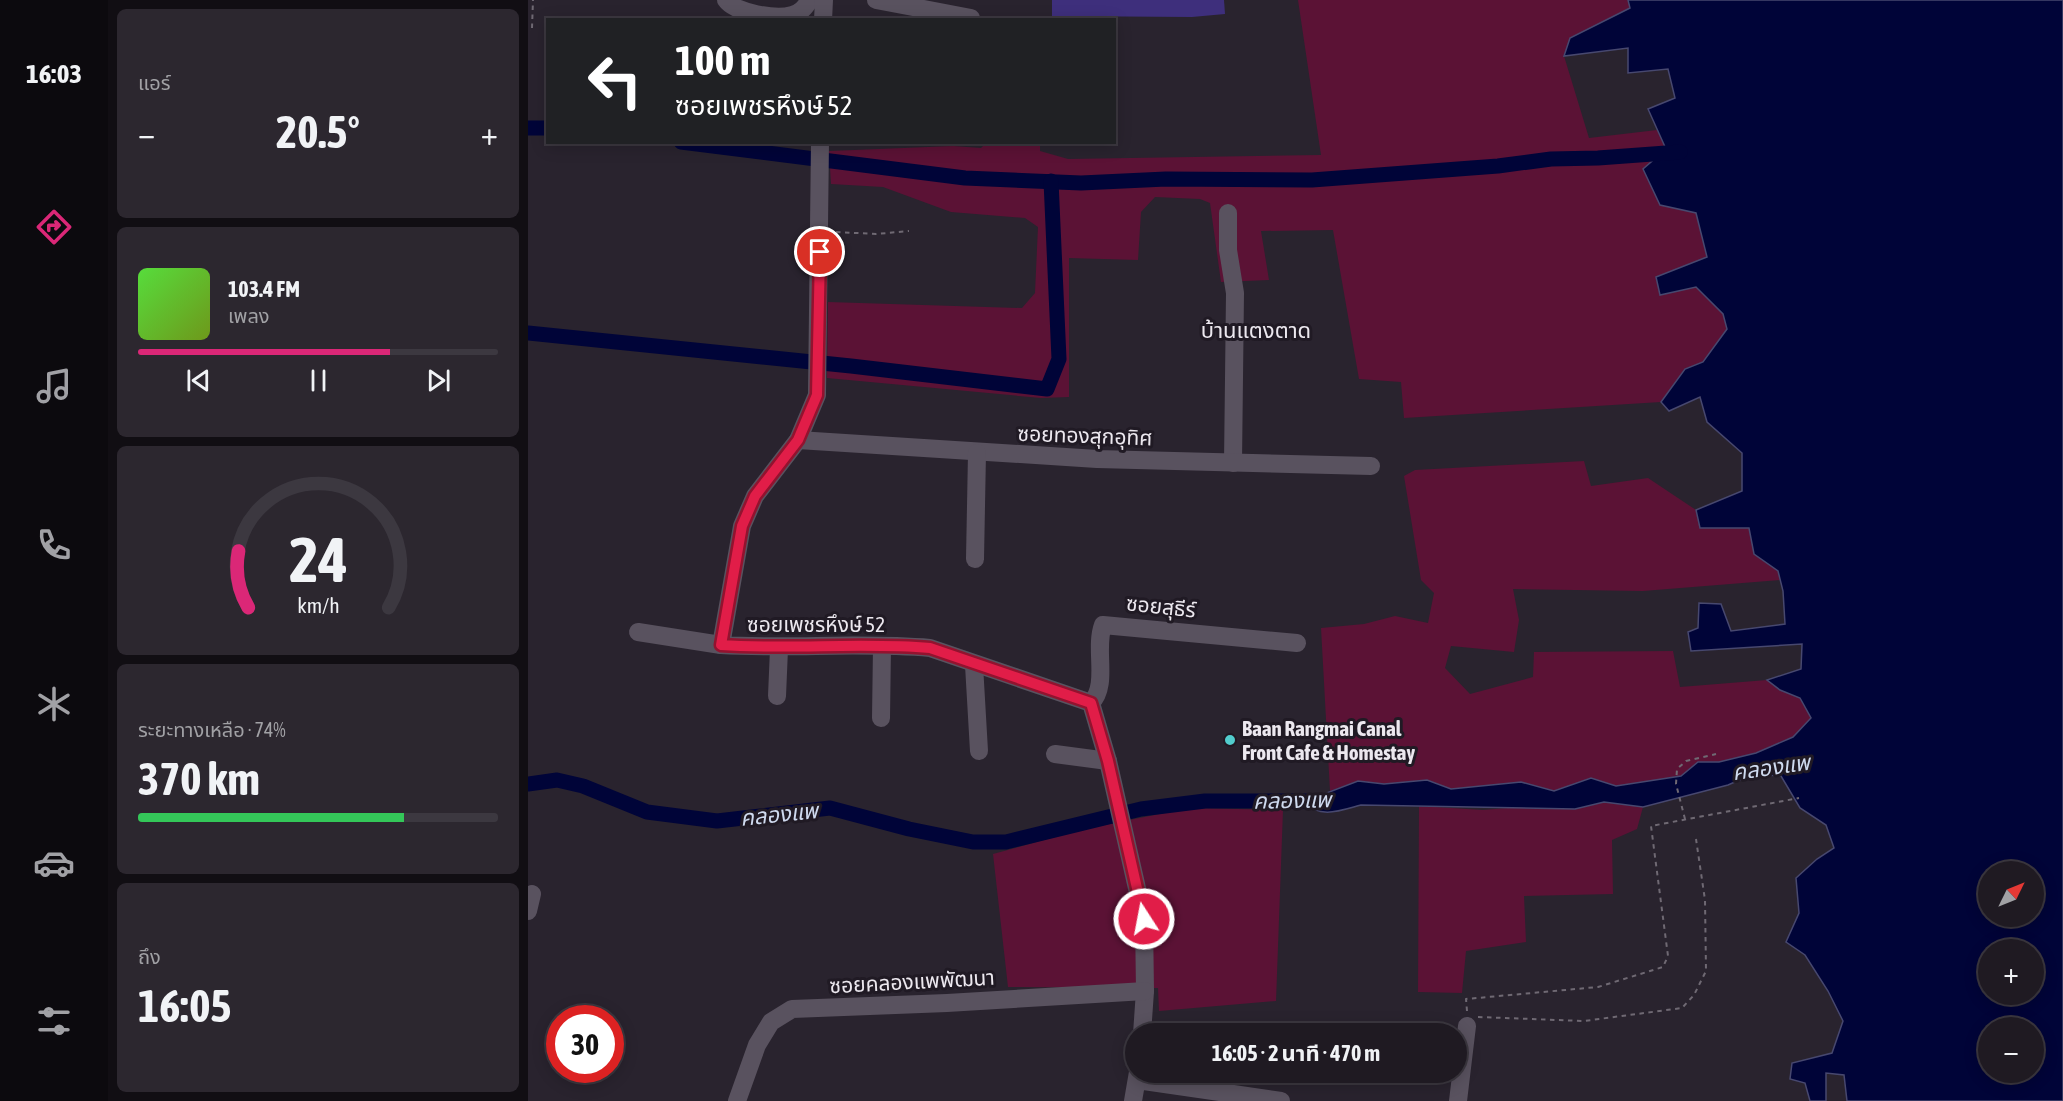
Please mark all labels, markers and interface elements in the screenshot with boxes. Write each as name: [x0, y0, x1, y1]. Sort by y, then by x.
text: 100 m: [675, 36, 770, 84]
icon: left: [576, 42, 654, 120]
text: 16:03: [26, 58, 82, 89]
text: แอร์: [138, 71, 170, 94]
text: ซอยเพชรหึงษ์ 52: [675, 90, 853, 121]
text: 20.5°: [276, 106, 360, 158]
text: −: [138, 114, 155, 152]
text: +: [481, 114, 498, 152]
icon: directions: [33, 206, 75, 248]
pin: [794, 226, 845, 277]
icon: arrive: [803, 235, 836, 268]
text: 103.4 FM: [228, 276, 300, 302]
text: เพลง: [228, 304, 270, 327]
district label: บ้านแตงตาด: [1201, 317, 1311, 343]
icon: previous: [182, 364, 215, 397]
icon: pause: [302, 364, 335, 397]
icon: next: [422, 364, 455, 397]
icon: music: [33, 365, 75, 407]
street label: ซอยทองสุกอุทิศ: [1017, 421, 1153, 451]
icon: phone: [33, 524, 75, 566]
text: 24: [289, 524, 347, 595]
street label: ซอยสุธีร์: [1125, 590, 1198, 624]
text: km/h: [297, 593, 339, 618]
street label: ซอยเพชรหึงษ์ 52: [747, 612, 885, 636]
icon: climate: [33, 683, 75, 725]
place label: Baan Rangmai Canal Front Cafe & Homestay: [1242, 716, 1415, 764]
text: ระยะทางเหลือ · 74%: [138, 718, 286, 741]
marker: Baan Rangmai Canal Front Cafe & Homestay: [1223, 733, 1237, 747]
water label: คลองแพ: [1731, 748, 1814, 785]
text: 370 km: [138, 753, 260, 805]
water label: คลองแพ: [1253, 786, 1334, 814]
water label: คลองแพ: [739, 797, 822, 831]
icon: car: [33, 842, 75, 884]
north arrow: [1978, 861, 2044, 927]
map controls: [1978, 861, 2044, 1083]
position arrow: [1112, 887, 1176, 951]
button: +: [1978, 939, 2044, 1005]
text: ถึง: [138, 945, 161, 968]
street label: ซอยคลองแพพัฒนา: [829, 965, 995, 997]
text: 16:05: [138, 980, 232, 1032]
icon: filters: [33, 1000, 75, 1042]
speed limit sign: 30: [546, 1005, 624, 1083]
button: −: [1978, 1017, 2044, 1083]
text: 16:05 · 2 นาที · 470 m: [1212, 1040, 1380, 1066]

